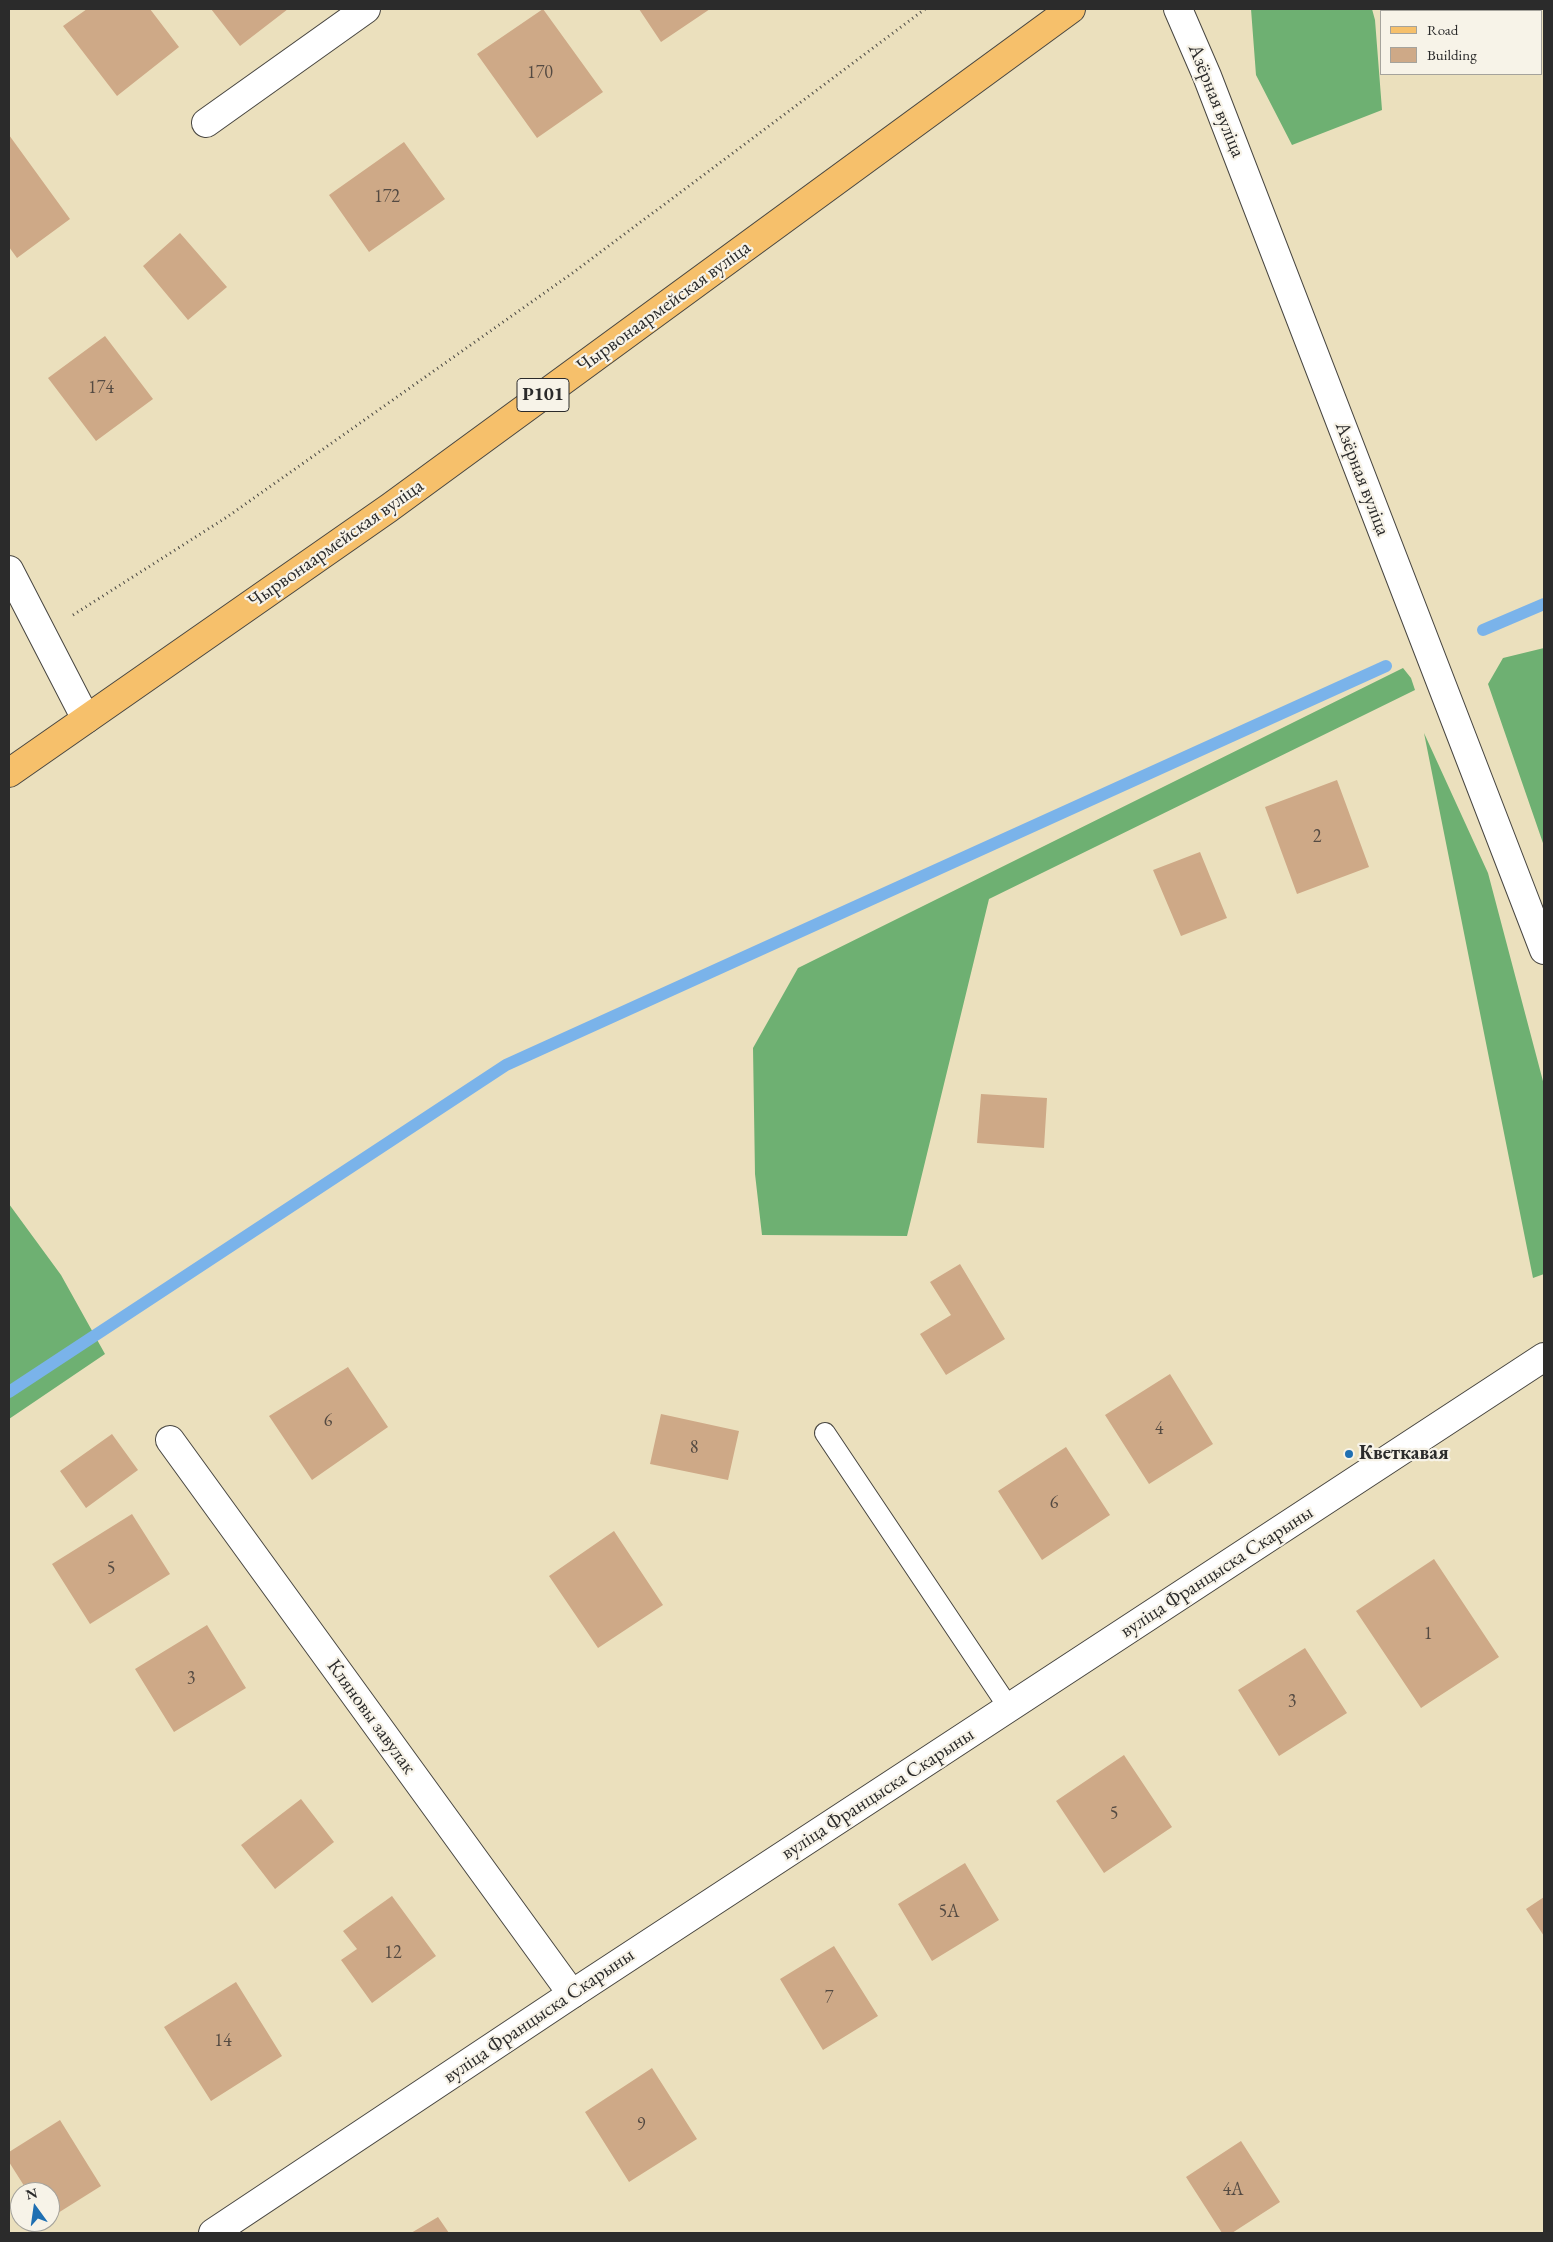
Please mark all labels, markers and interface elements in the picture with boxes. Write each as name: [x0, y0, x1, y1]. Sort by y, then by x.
legend: [1380, 10, 1543, 75]
text: Road: [1427, 20, 1458, 39]
street label: Азёрная вуліца: [1182, 41, 1250, 161]
text: Building: [1427, 45, 1477, 64]
house number: 170: [527, 62, 553, 84]
house number: 172: [374, 186, 400, 208]
street label: Чырвонаармейская вуліца: [572, 236, 756, 378]
house number: 174: [88, 377, 114, 399]
road number: Р101: [517, 378, 569, 412]
street label: Азёрная вуліца: [1329, 419, 1395, 539]
street label: Чырвонаармейская вуліца: [243, 474, 429, 614]
house number: 2: [1313, 826, 1321, 848]
house number: 6: [324, 1410, 332, 1432]
house number: 4: [1155, 1418, 1163, 1440]
house number: 8: [690, 1437, 698, 1459]
place label: Кветкавая: [1359, 1442, 1449, 1466]
marker: Кветкавая: [1343, 1448, 1355, 1460]
house number: 6: [1050, 1492, 1058, 1514]
street label: вуліца Францыска Скарыны: [1116, 1501, 1318, 1643]
house number: 5: [107, 1558, 115, 1580]
house number: 1: [1424, 1623, 1432, 1645]
street label: Кляновы завулак: [321, 1655, 421, 1779]
house number: 3: [187, 1668, 195, 1690]
house number: 3: [1288, 1691, 1296, 1713]
street label: вуліца Францыска Скарыны: [777, 1723, 979, 1865]
house number: 5: [1110, 1803, 1118, 1825]
house number: 5А: [938, 1901, 960, 1923]
house number: 12: [384, 1942, 402, 1964]
street label: вуліца Францыска Скарыны: [439, 1943, 639, 2089]
house number: 7: [825, 1987, 833, 2009]
house number: 14: [214, 2030, 232, 2052]
house number: 9: [637, 2114, 645, 2136]
house number: 4А: [1222, 2179, 1244, 2201]
north arrow: [10, 2182, 60, 2232]
text: N: [24, 2183, 39, 2204]

